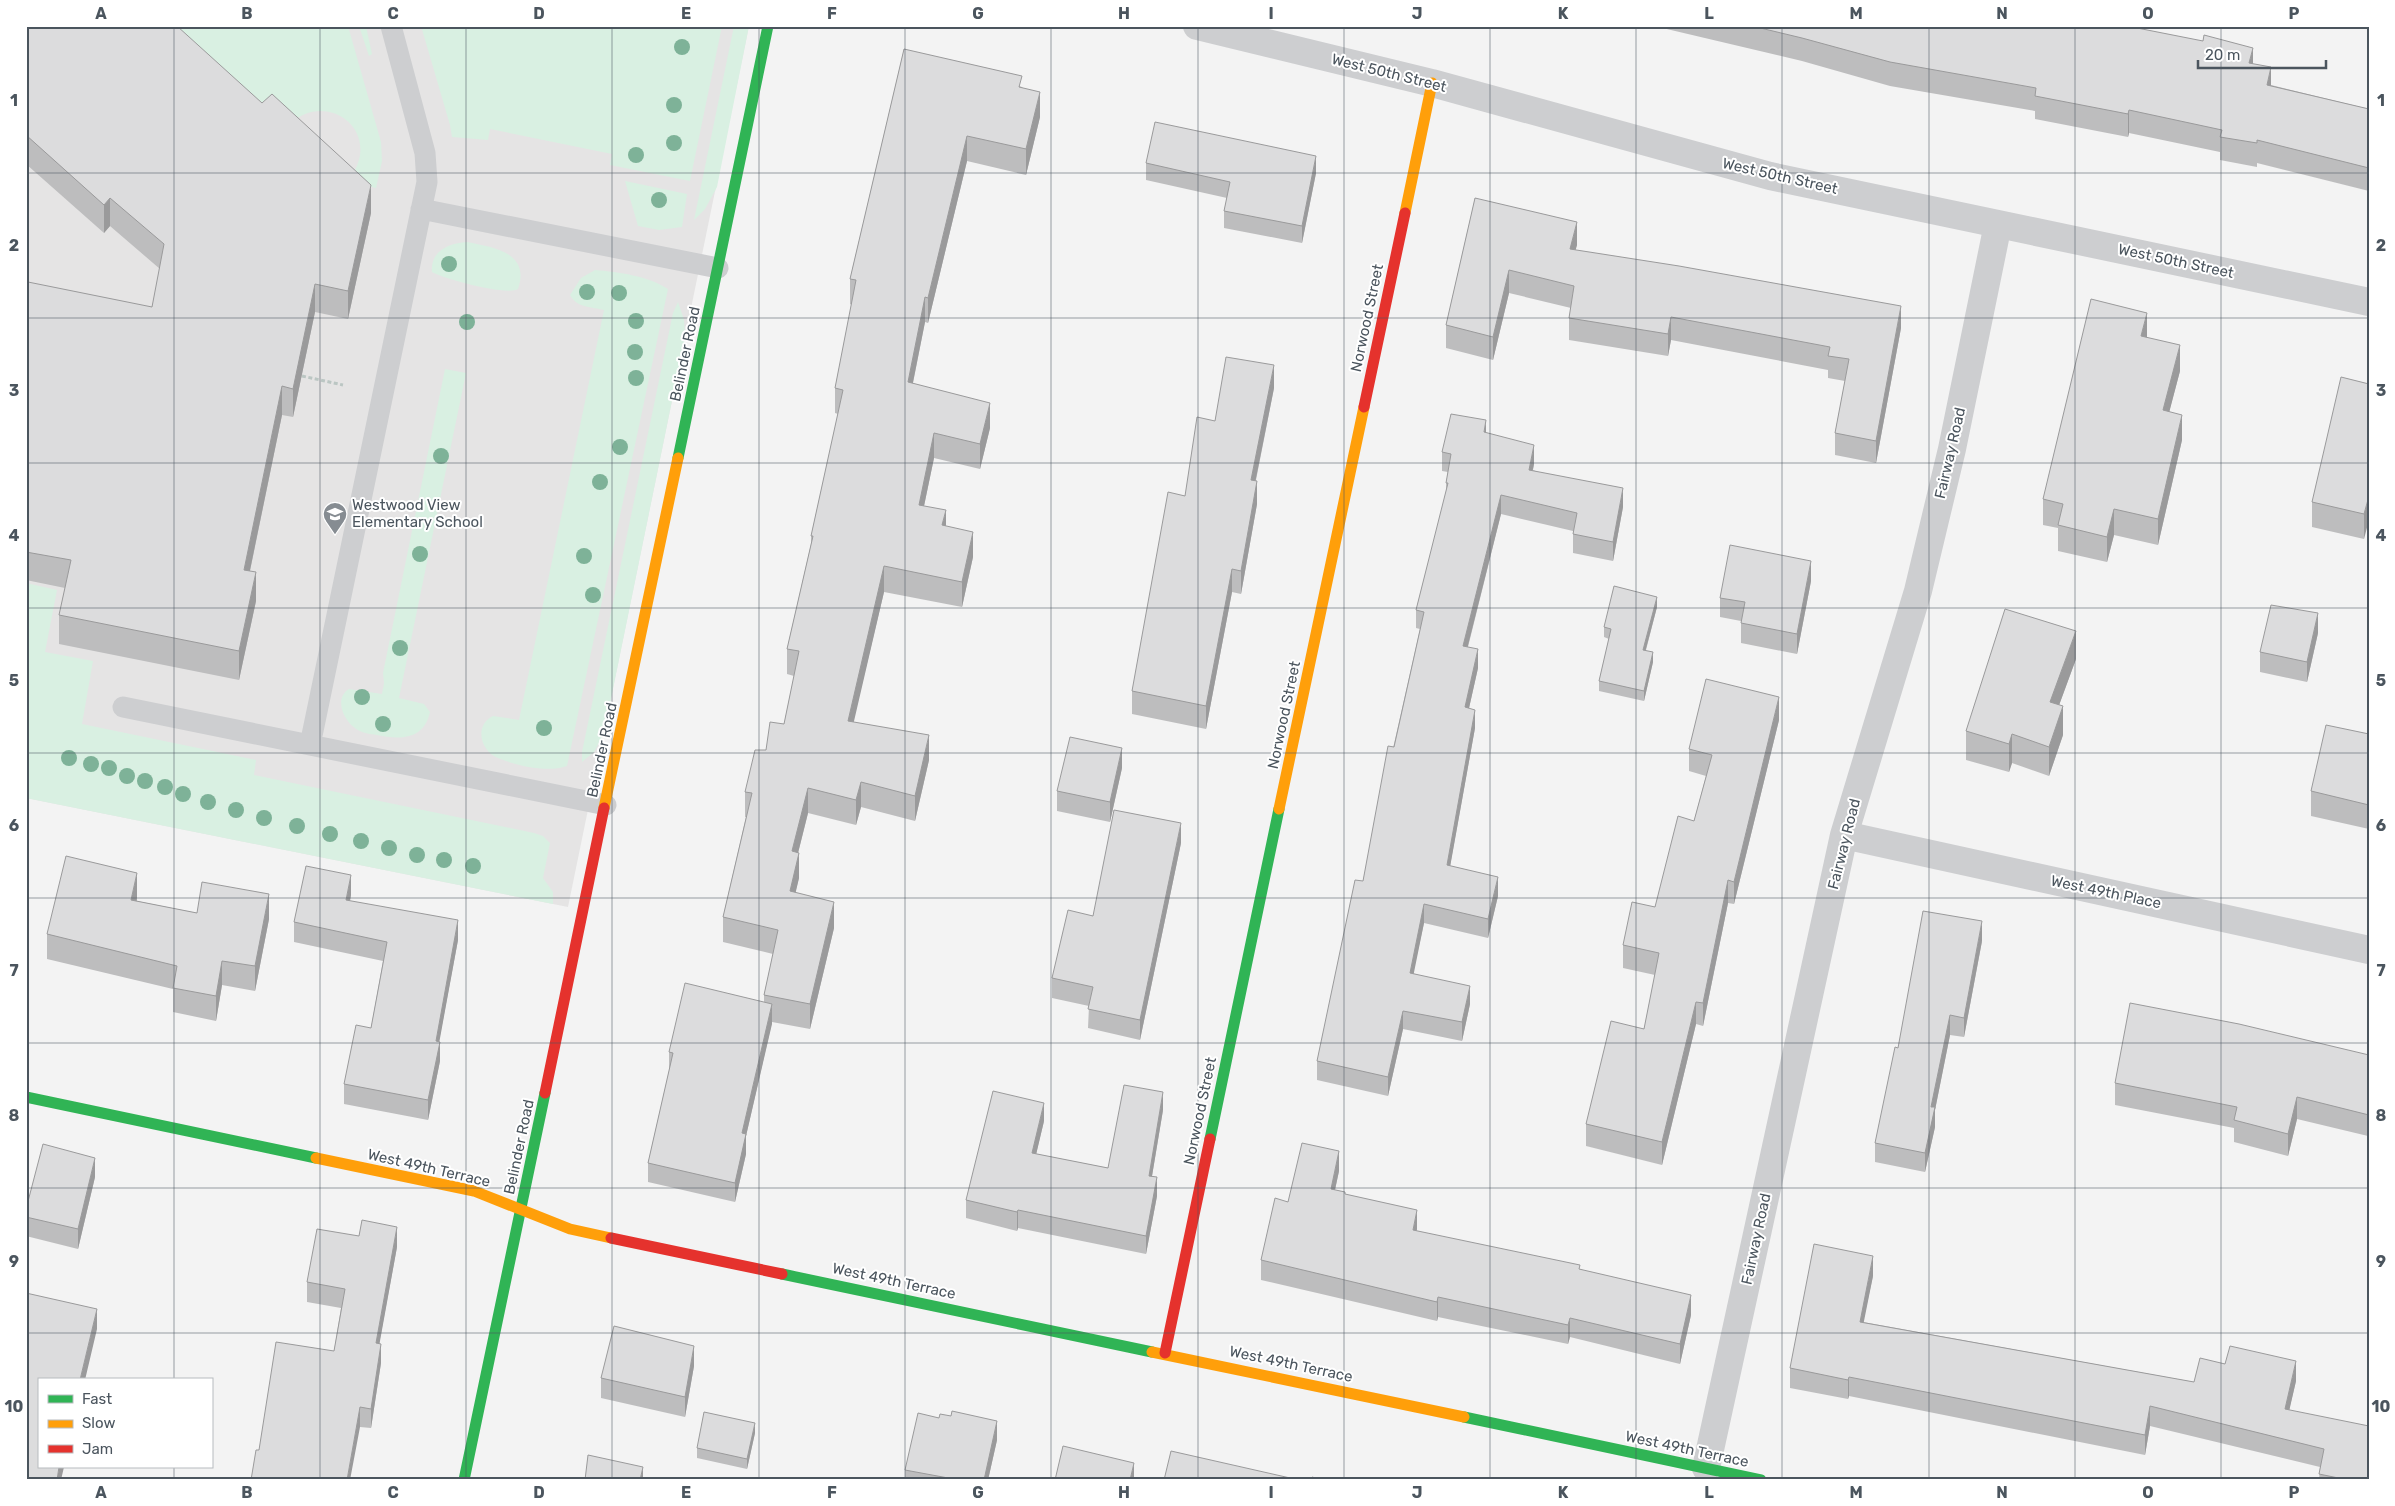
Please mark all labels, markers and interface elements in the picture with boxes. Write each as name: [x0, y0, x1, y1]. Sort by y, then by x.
text: A: [95, 4, 107, 23]
text: B: [241, 4, 253, 23]
text: C: [387, 4, 399, 23]
text: D: [533, 4, 545, 23]
text: E: [681, 4, 691, 23]
text: F: [827, 4, 837, 23]
text: G: [972, 4, 984, 23]
text: H: [1118, 4, 1130, 23]
text: I: [1268, 4, 1274, 23]
text: J: [1412, 4, 1422, 23]
text: K: [1558, 4, 1569, 23]
text: L: [1704, 4, 1714, 23]
text: M: [1849, 4, 1863, 23]
text: N: [1996, 4, 2008, 23]
text: O: [2142, 4, 2154, 23]
text: P: [2289, 4, 2300, 23]
scale bar: [2198, 38, 2325, 70]
text: 20 m: [2205, 46, 2240, 64]
street label: West 50th Street: [1330, 50, 1448, 96]
text: 1: [10, 91, 18, 110]
text: 1: [2377, 91, 2385, 110]
street label: West 50th Street: [1721, 154, 1840, 198]
text: 2: [9, 236, 19, 255]
text: 2: [2376, 236, 2386, 255]
street label: West 50th Street: [2117, 240, 2236, 282]
street label: Norwood Street: [1347, 262, 1387, 374]
street label: Belinder Road: [666, 305, 704, 403]
text: 3: [9, 381, 19, 400]
text: 3: [2376, 381, 2386, 400]
street label: Fairway Road: [1931, 406, 1969, 500]
place label: Westwood View Elementary School: [352, 496, 483, 531]
school or university icon: Westwood View Elementary School: [322, 501, 348, 535]
text: 4: [9, 526, 20, 545]
text: 4: [2376, 526, 2387, 545]
street label: Norwood Street: [1264, 659, 1304, 771]
text: 5: [9, 671, 19, 690]
text: 5: [2376, 671, 2386, 690]
street label: Belinder Road: [583, 701, 621, 799]
street label: Fairway Road: [1824, 797, 1864, 891]
text: 6: [9, 816, 19, 835]
text: 6: [2376, 816, 2386, 835]
street label: West 49th Place: [2049, 872, 2163, 912]
text: 7: [9, 961, 19, 980]
text: 7: [2376, 961, 2386, 980]
street label: Norwood Street: [1180, 1055, 1220, 1167]
street label: Belinder Road: [500, 1098, 538, 1196]
text: 8: [9, 1106, 20, 1125]
text: 8: [2376, 1106, 2387, 1125]
street label: West 49th Terrace: [366, 1145, 492, 1191]
street label: Fairway Road: [1738, 1192, 1774, 1286]
text: 9: [9, 1252, 19, 1271]
text: 9: [2376, 1252, 2386, 1271]
street label: West 49th Terrace: [831, 1259, 957, 1303]
street label: West 49th Terrace: [1228, 1342, 1354, 1386]
legend: [38, 1378, 212, 1468]
text: Fast: [82, 1390, 112, 1408]
text: 10: [5, 1397, 24, 1416]
text: 10: [2372, 1397, 2391, 1416]
text: Slow: [82, 1414, 115, 1432]
street label: West 49th Terrace: [1624, 1427, 1750, 1471]
text: Jam: [82, 1440, 113, 1458]
text: A: [95, 1483, 107, 1502]
text: B: [241, 1483, 253, 1502]
text: C: [387, 1483, 399, 1502]
text: D: [533, 1483, 545, 1502]
text: E: [681, 1483, 691, 1502]
text: F: [827, 1483, 837, 1502]
text: G: [972, 1483, 984, 1502]
text: H: [1118, 1483, 1130, 1502]
text: I: [1268, 1483, 1274, 1502]
text: J: [1412, 1483, 1422, 1502]
text: K: [1558, 1483, 1569, 1502]
text: L: [1704, 1483, 1714, 1502]
text: M: [1849, 1483, 1863, 1502]
text: N: [1996, 1483, 2008, 1502]
text: O: [2142, 1483, 2154, 1502]
text: P: [2289, 1483, 2300, 1502]

